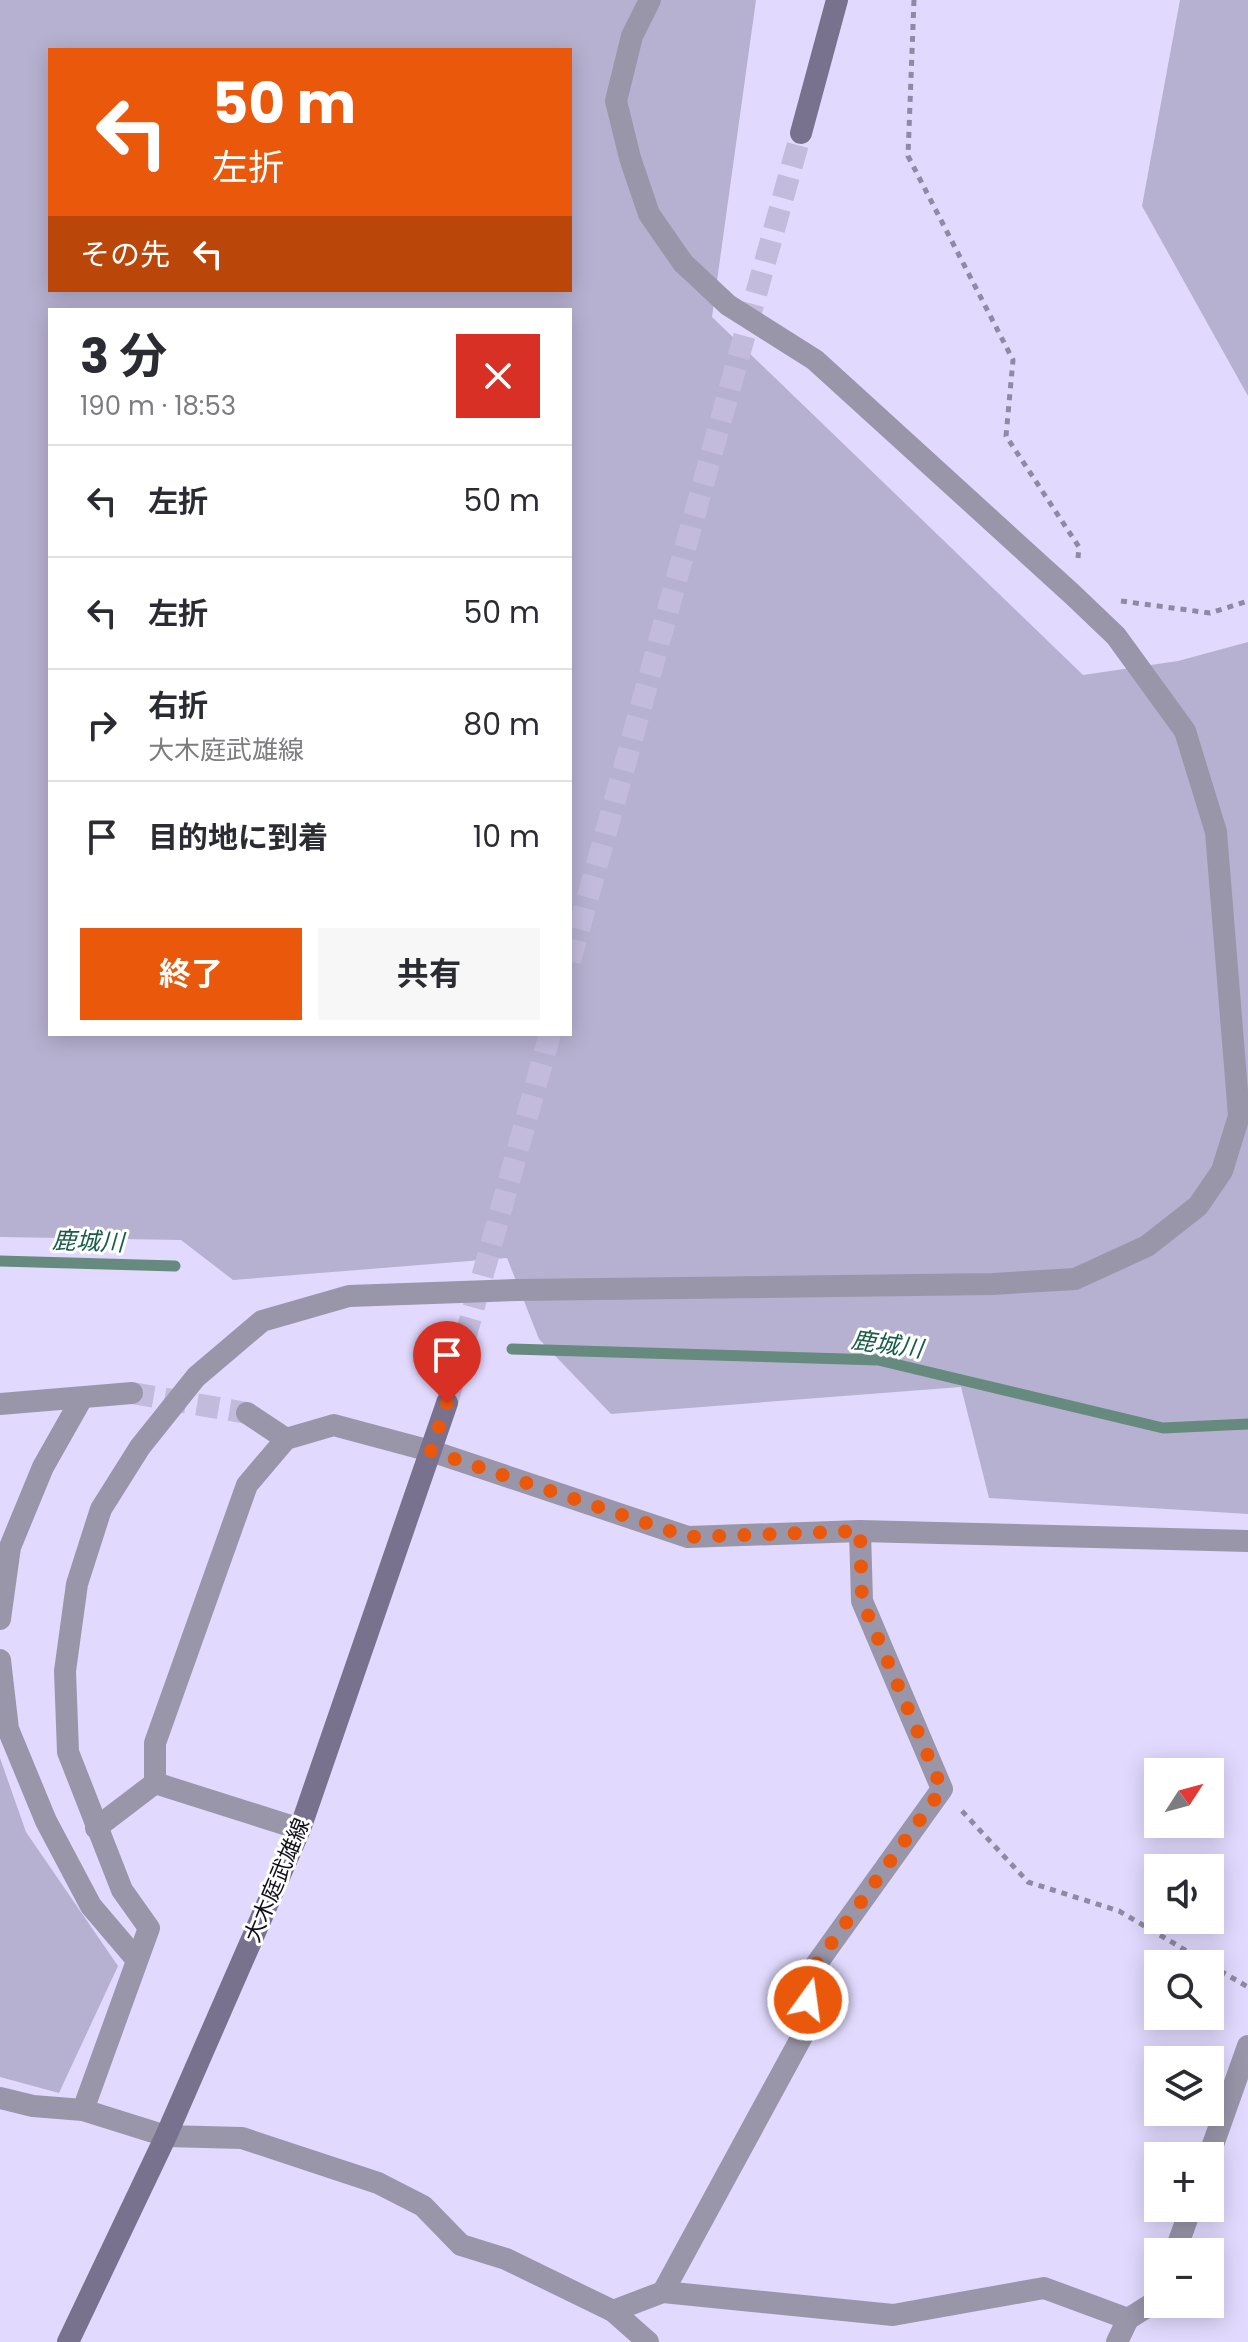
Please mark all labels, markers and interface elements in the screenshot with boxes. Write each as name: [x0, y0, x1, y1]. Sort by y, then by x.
text: 50 m: [212, 64, 356, 143]
icon: left: [80, 80, 184, 184]
text: 左折: [212, 142, 284, 193]
icon: left: [186, 232, 230, 276]
text: その先: [80, 233, 170, 276]
text: 3 分: [80, 323, 167, 390]
button: close: [456, 334, 540, 418]
text: 190 m · 18:53: [80, 388, 236, 424]
icon: left: [80, 479, 124, 523]
text: 50 m: [463, 479, 540, 522]
text: 左折: [148, 480, 208, 523]
icon: left: [80, 591, 124, 635]
text: 50 m: [463, 591, 540, 634]
text: 左折: [148, 592, 208, 635]
text: 右折: [148, 684, 208, 727]
icon: right: [80, 703, 124, 747]
text: 80 m: [463, 703, 540, 746]
text: 大木庭武雄線: [148, 732, 304, 768]
icon: arrive: [80, 815, 124, 859]
text: 10 m: [473, 815, 540, 858]
text: 目的地に到着: [148, 816, 328, 859]
button: 終了: [80, 928, 302, 1020]
button: 共有: [318, 928, 540, 1020]
water label: 鹿城川: [51, 1223, 128, 1259]
pin: [413, 1321, 481, 1403]
water label: 鹿城川: [849, 1323, 928, 1366]
icon: arrive: [425, 1333, 469, 1377]
north arrow: [1144, 1758, 1224, 1838]
map controls: [1144, 1758, 1224, 2318]
street label: 大木庭武雄線: [237, 1813, 317, 1947]
button: sound: [1144, 1854, 1224, 1934]
button: search: [1144, 1950, 1224, 2030]
position arrow: [766, 1958, 850, 2042]
button: layers: [1144, 2046, 1224, 2126]
button: +: [1144, 2142, 1224, 2222]
button: −: [1144, 2238, 1224, 2318]

